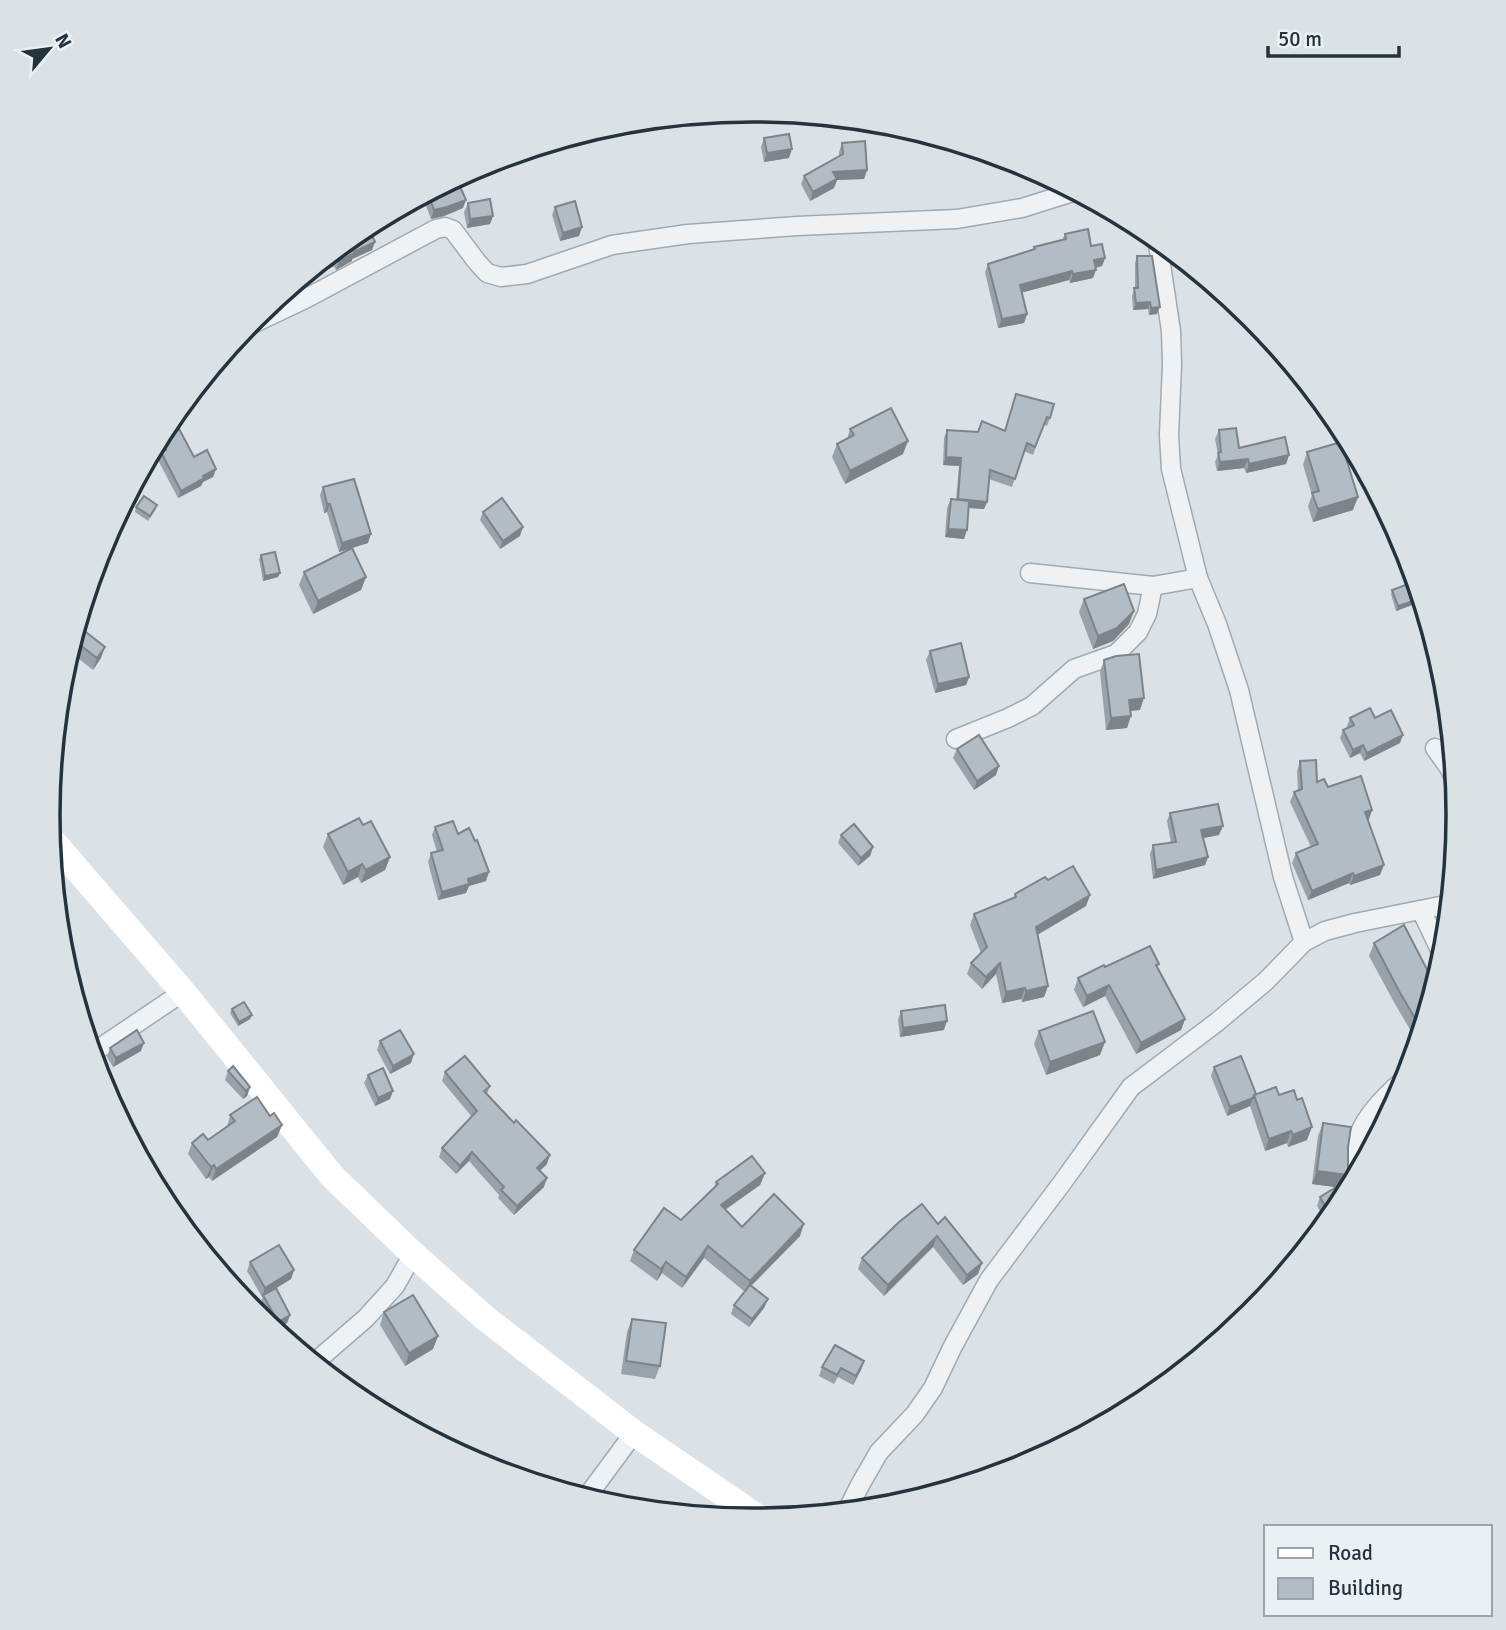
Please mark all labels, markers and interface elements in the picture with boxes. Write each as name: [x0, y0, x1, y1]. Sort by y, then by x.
north arrow: [14, 14, 84, 84]
scale bar: [1268, 14, 1399, 58]
text: 50 m: [1278, 26, 1322, 52]
text: N: [49, 30, 77, 53]
legend: [1264, 1525, 1492, 1616]
text: Road: [1328, 1540, 1373, 1566]
text: Building: [1328, 1575, 1403, 1601]

